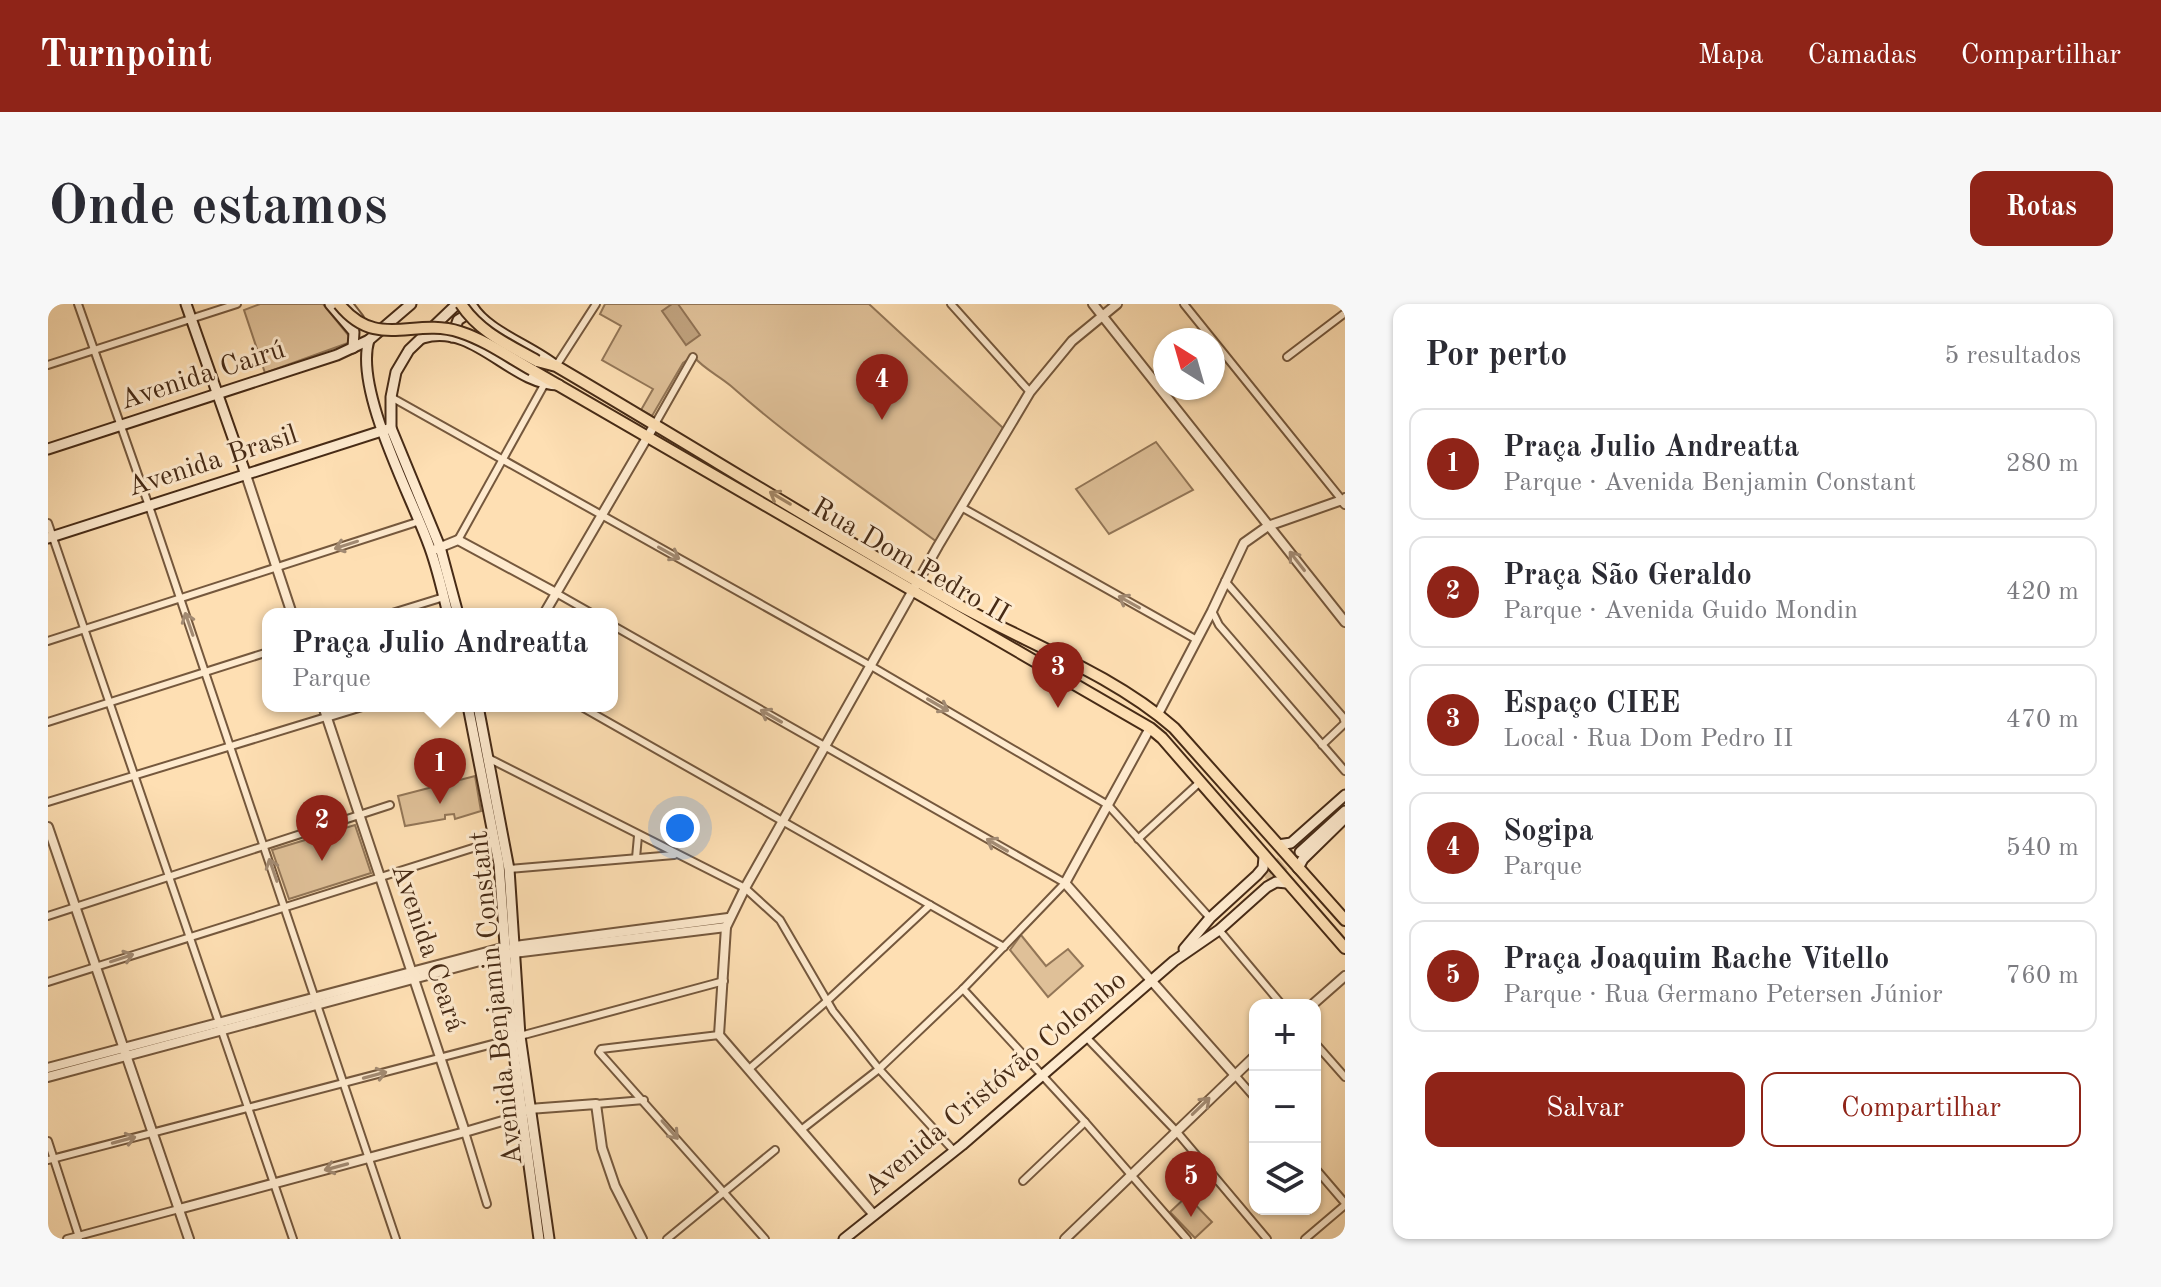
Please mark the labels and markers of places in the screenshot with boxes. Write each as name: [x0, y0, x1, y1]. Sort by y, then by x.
pin: 4: [856, 354, 908, 420]
pin: 3: [1032, 642, 1084, 708]
pin: 1: [414, 738, 466, 804]
pin: 2: [296, 795, 348, 861]
pin: 5: [1165, 1151, 1217, 1217]

